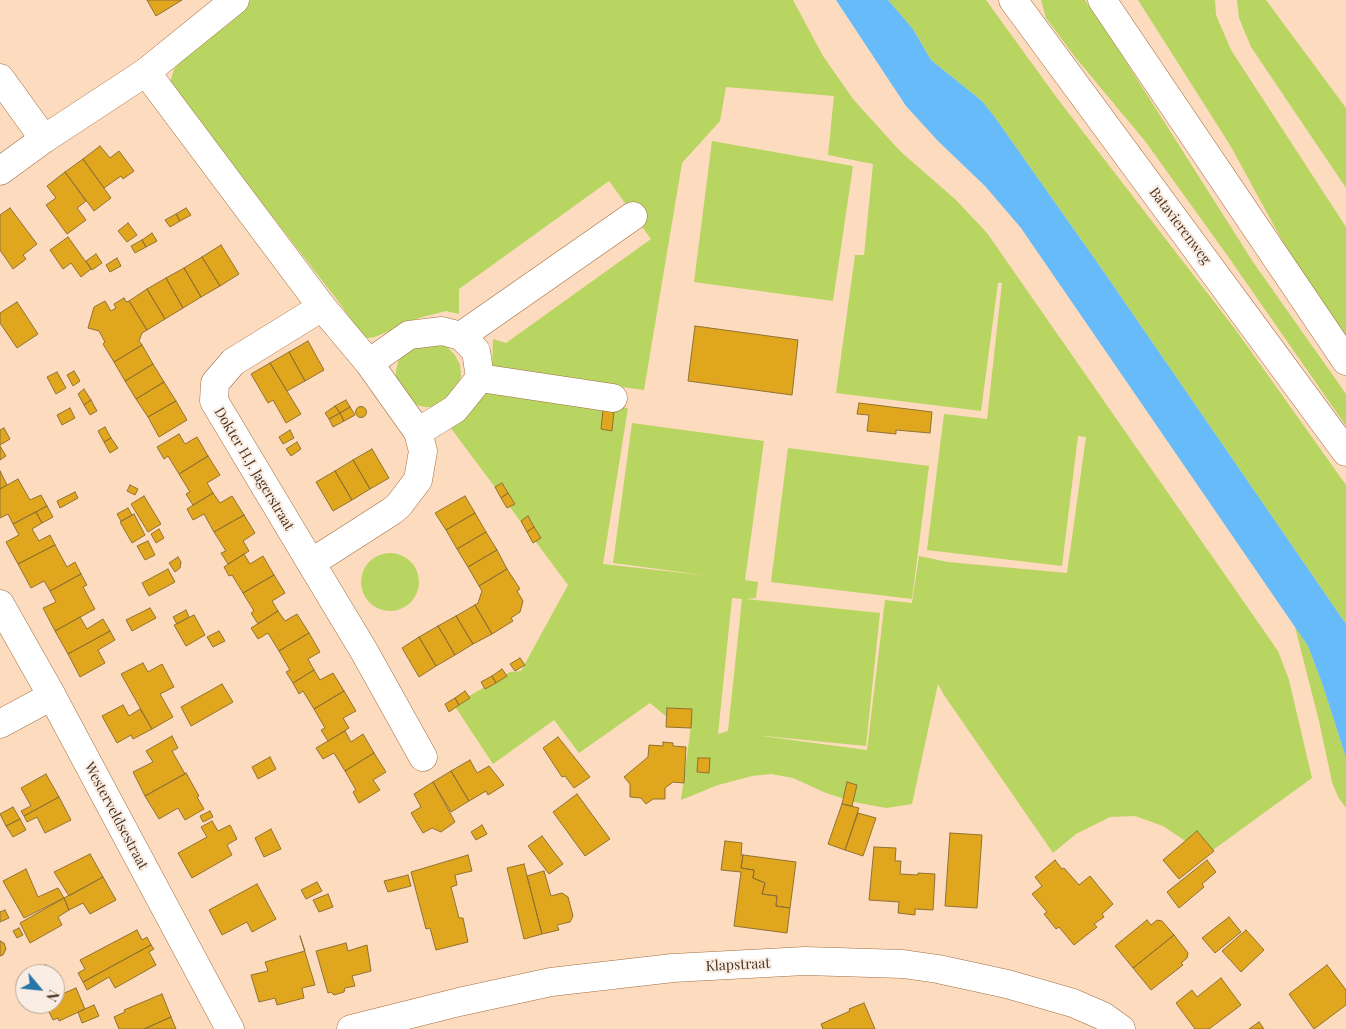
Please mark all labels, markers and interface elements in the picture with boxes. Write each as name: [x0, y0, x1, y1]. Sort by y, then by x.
street label: Batavierenweg: [1146, 184, 1214, 268]
street label: Dokter H.J. Jagerstraat: [211, 404, 297, 534]
street label: Westerveldsestraat: [81, 760, 151, 872]
street label: Klapstraat: [705, 955, 771, 975]
north arrow: [15, 964, 65, 1014]
text: N: [42, 987, 64, 1005]

